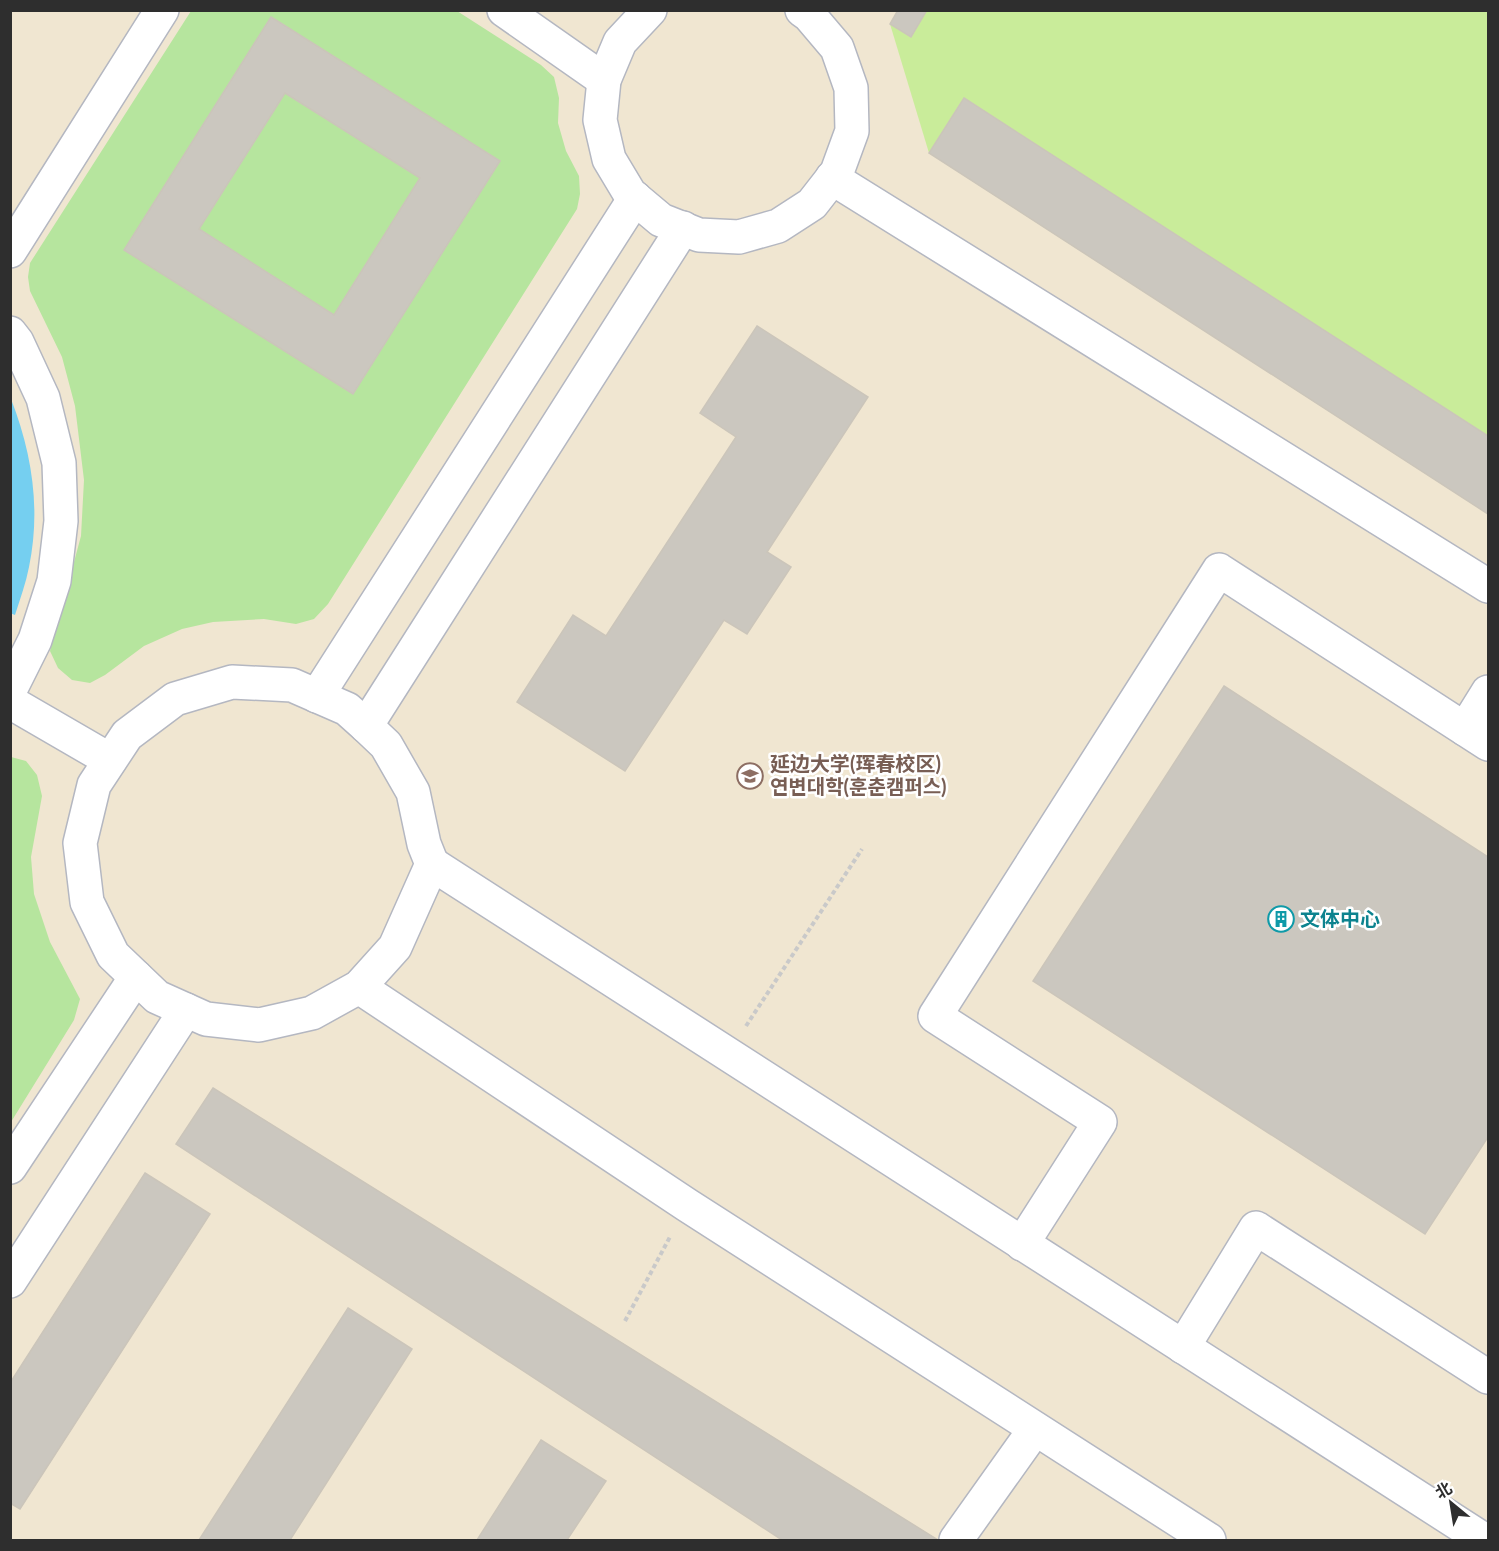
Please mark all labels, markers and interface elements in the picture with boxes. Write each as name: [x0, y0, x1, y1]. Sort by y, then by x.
place label: 延边大学(珲春校区) 연변대학(훈춘캠퍼스): [770, 751, 947, 798]
school or university icon: 延边大学(珲春校区) 연변대학(훈춘캠퍼스): [735, 761, 765, 791]
building icon: 文体中心: [1266, 904, 1296, 934]
place label: 文体中心: [1300, 906, 1380, 930]
north arrow: [1421, 1473, 1481, 1533]
text: 北: [1432, 1477, 1455, 1502]

